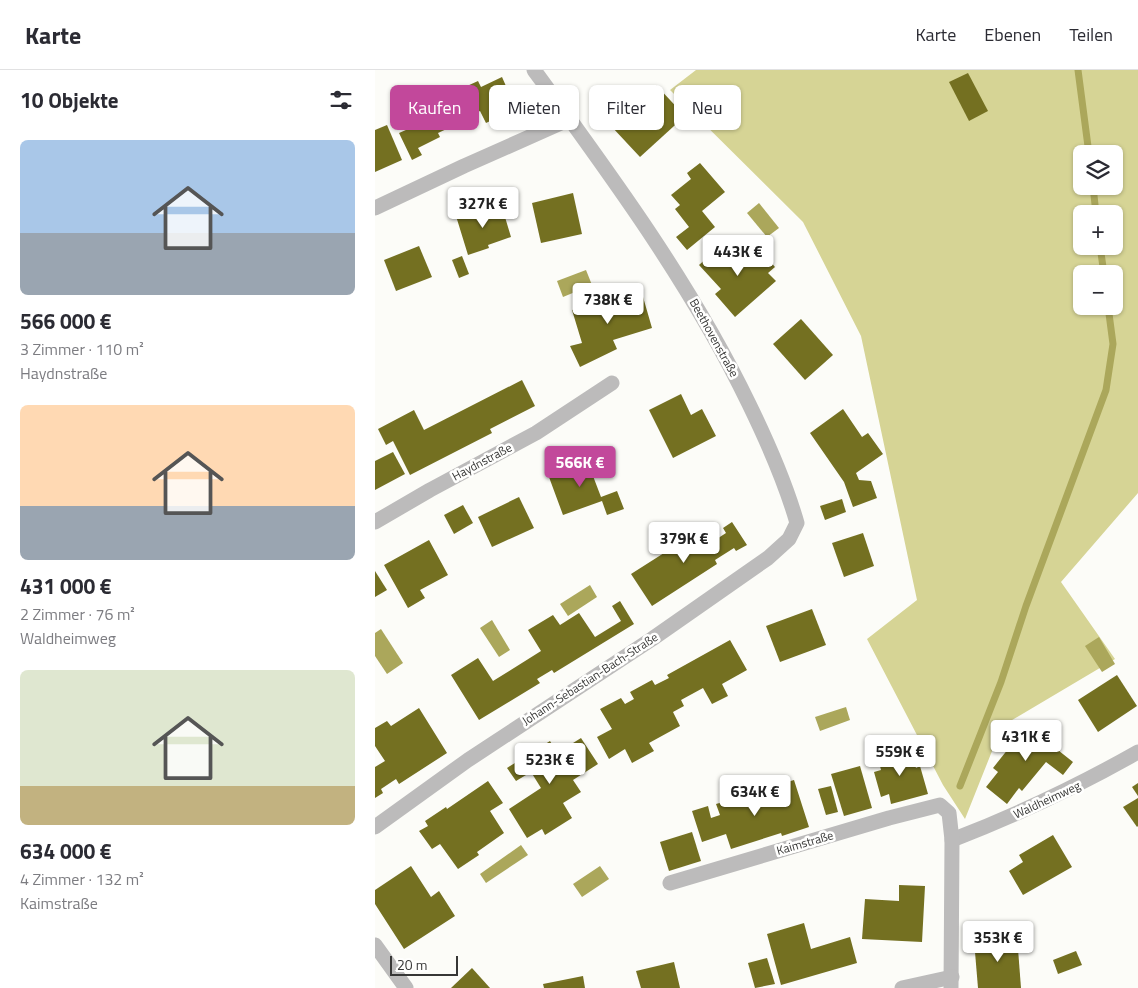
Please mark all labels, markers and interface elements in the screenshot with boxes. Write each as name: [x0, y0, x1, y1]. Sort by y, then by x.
text: Karte: [25, 17, 81, 53]
text: Karte: [915, 21, 956, 48]
text: Ebenen: [984, 21, 1041, 48]
text: Teilen: [1069, 21, 1113, 48]
text: 10 Objekte: [20, 84, 119, 116]
chip: Kaufen: [390, 85, 479, 130]
chip: Mieten: [489, 85, 579, 130]
chip: Filter: [589, 85, 664, 130]
chip: Neu: [674, 85, 741, 130]
icon: filters: [327, 86, 355, 114]
map controls: [1073, 145, 1123, 315]
button: layers: [1073, 145, 1123, 195]
icon: home: [143, 173, 233, 263]
pin: 327K €: [442, 186, 524, 229]
text: 327K €: [459, 191, 507, 215]
button: +: [1073, 205, 1123, 255]
pin: 443K €: [697, 234, 779, 277]
text: 443K €: [714, 239, 762, 263]
button: −: [1073, 265, 1123, 315]
pin: 738K €: [567, 282, 649, 325]
text: 738K €: [584, 287, 632, 311]
street label: Beethovenstraße: [685, 295, 744, 381]
text: 566 000 €: [20, 305, 112, 337]
text: 3 Zimmer · 110 m²: [20, 337, 144, 361]
text: Haydnstraße: [20, 361, 107, 385]
icon: home: [143, 438, 233, 528]
street label: Haydnstraße: [448, 438, 515, 485]
pin: 566K €: [539, 446, 621, 488]
text: 566K €: [556, 450, 604, 474]
pin: 379K €: [643, 522, 725, 564]
text: 379K €: [660, 526, 708, 550]
text: 431 000 €: [20, 570, 112, 602]
text: 2 Zimmer · 76 m²: [20, 602, 135, 626]
text: Waldheimweg: [20, 626, 116, 650]
street label: Johann-Sebastian-Bach-Straße: [518, 627, 661, 730]
icon: home: [143, 703, 233, 793]
pin: 431K €: [985, 720, 1067, 762]
text: 431K €: [1002, 724, 1050, 748]
pin: 559K €: [859, 734, 941, 777]
text: 559K €: [876, 739, 924, 763]
pin: 523K €: [509, 742, 591, 785]
text: 523K €: [526, 747, 574, 771]
pin: 634K €: [714, 774, 796, 817]
street label: Waldheimweg: [1010, 776, 1083, 823]
text: 634K €: [731, 779, 779, 803]
street label: Kaimstraße: [774, 825, 836, 860]
text: 634 000 €: [20, 835, 112, 867]
text: 4 Zimmer · 132 m²: [20, 867, 144, 891]
text: Kaimstraße: [20, 891, 98, 915]
pin: 353K €: [957, 920, 1039, 963]
text: 353K €: [974, 925, 1022, 949]
scale bar: [390, 953, 457, 976]
text: 20 m: [397, 954, 427, 975]

